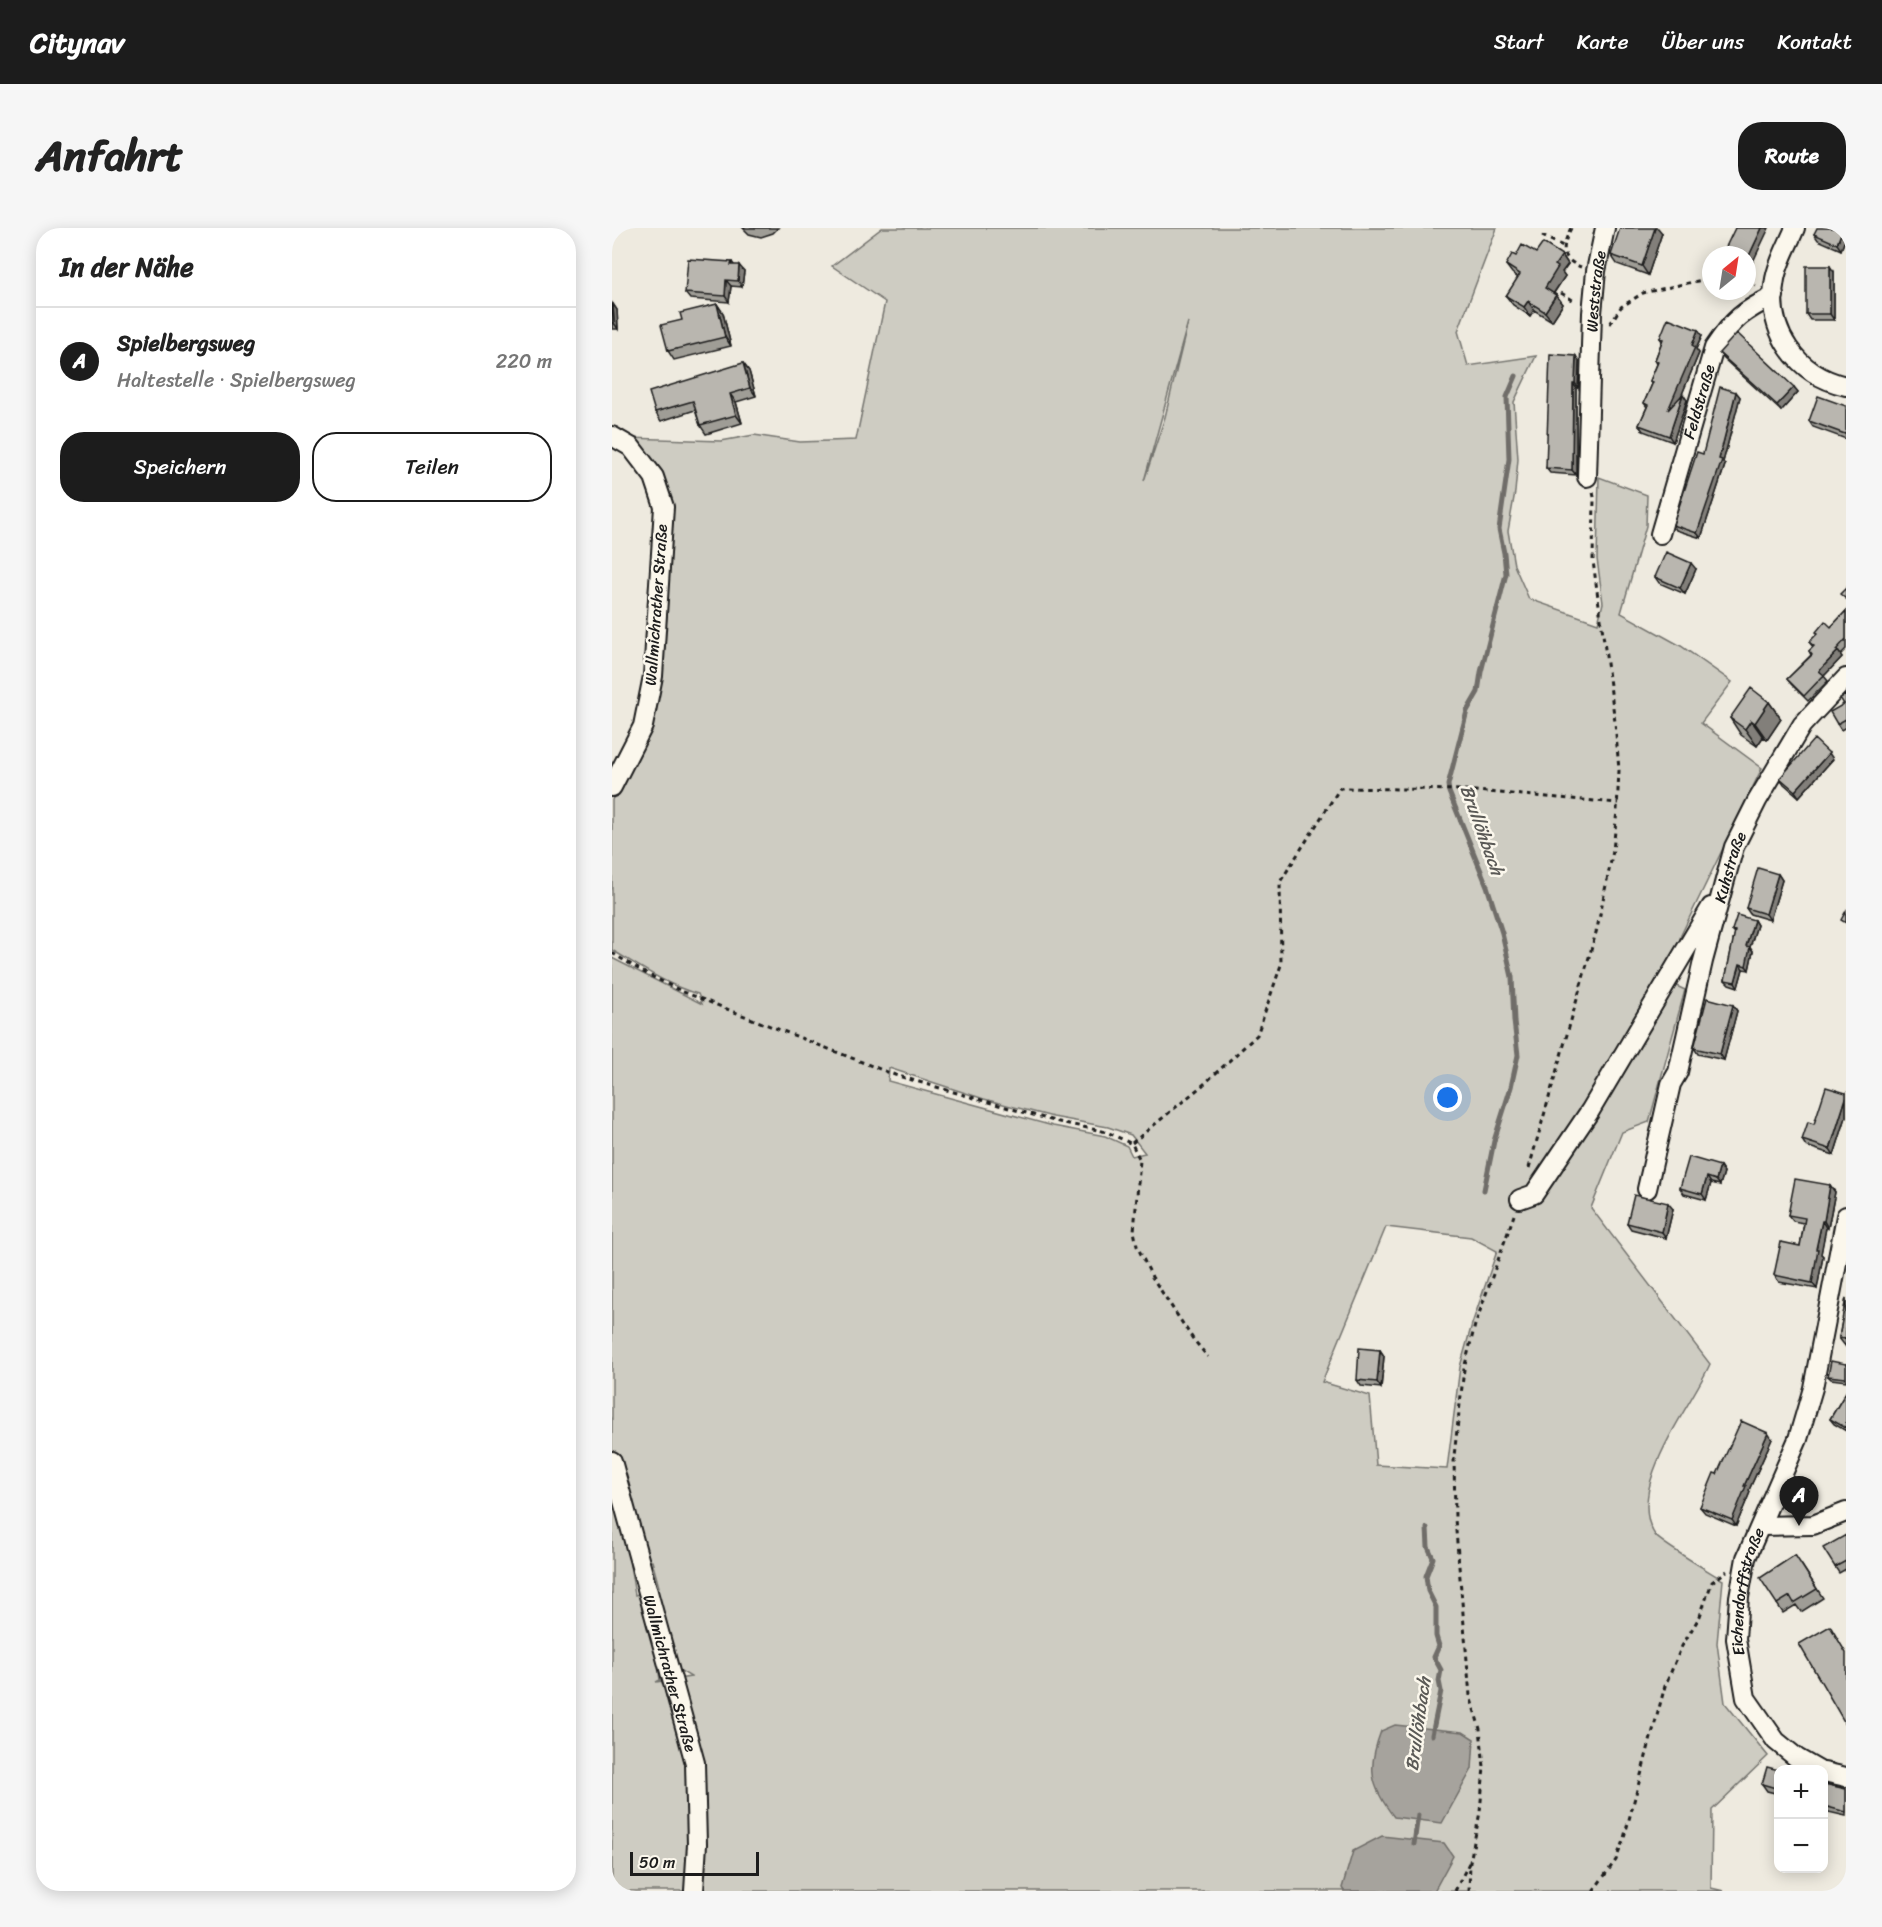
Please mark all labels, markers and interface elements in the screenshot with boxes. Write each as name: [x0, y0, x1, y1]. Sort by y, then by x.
text: Citynav: [30, 18, 124, 67]
text: Start: [1494, 23, 1544, 61]
text: Karte: [1577, 23, 1629, 61]
text: Über uns: [1662, 23, 1744, 61]
text: Kontakt: [1777, 23, 1852, 61]
text: Anfahrt: [36, 119, 183, 193]
button: Route: [1738, 122, 1846, 190]
text: In der Nähe: [60, 244, 194, 290]
north arrow: [1702, 246, 1756, 300]
street label: Weststraße: [1577, 248, 1614, 332]
text: Spielbergsweg: [117, 324, 255, 363]
text: A: [73, 344, 86, 379]
text: 220 m: [496, 344, 552, 379]
street label: Feldstraße: [1674, 360, 1723, 442]
text: Haltestelle · Spielbergsweg: [117, 363, 356, 398]
button: Speichern: [60, 432, 300, 502]
button: Teilen: [312, 432, 552, 502]
street label: Wallmichrather Straße: [636, 523, 676, 687]
water label: Brullöhbach: [1451, 780, 1514, 881]
street label: Kuhstraße: [1705, 826, 1754, 906]
your location: [1433, 1083, 1462, 1112]
pin: A: [1780, 1476, 1818, 1526]
street label: Eichendorffstraße: [1721, 1523, 1772, 1658]
street label: Wallmichrather Straße: [635, 1591, 706, 1755]
water label: Brullöhbach: [1396, 1674, 1441, 1773]
map controls: [1774, 1765, 1828, 1873]
button: +: [1774, 1765, 1828, 1819]
button: −: [1774, 1819, 1828, 1873]
text: 50 m: [639, 1848, 675, 1877]
scale bar: [630, 1849, 759, 1876]

